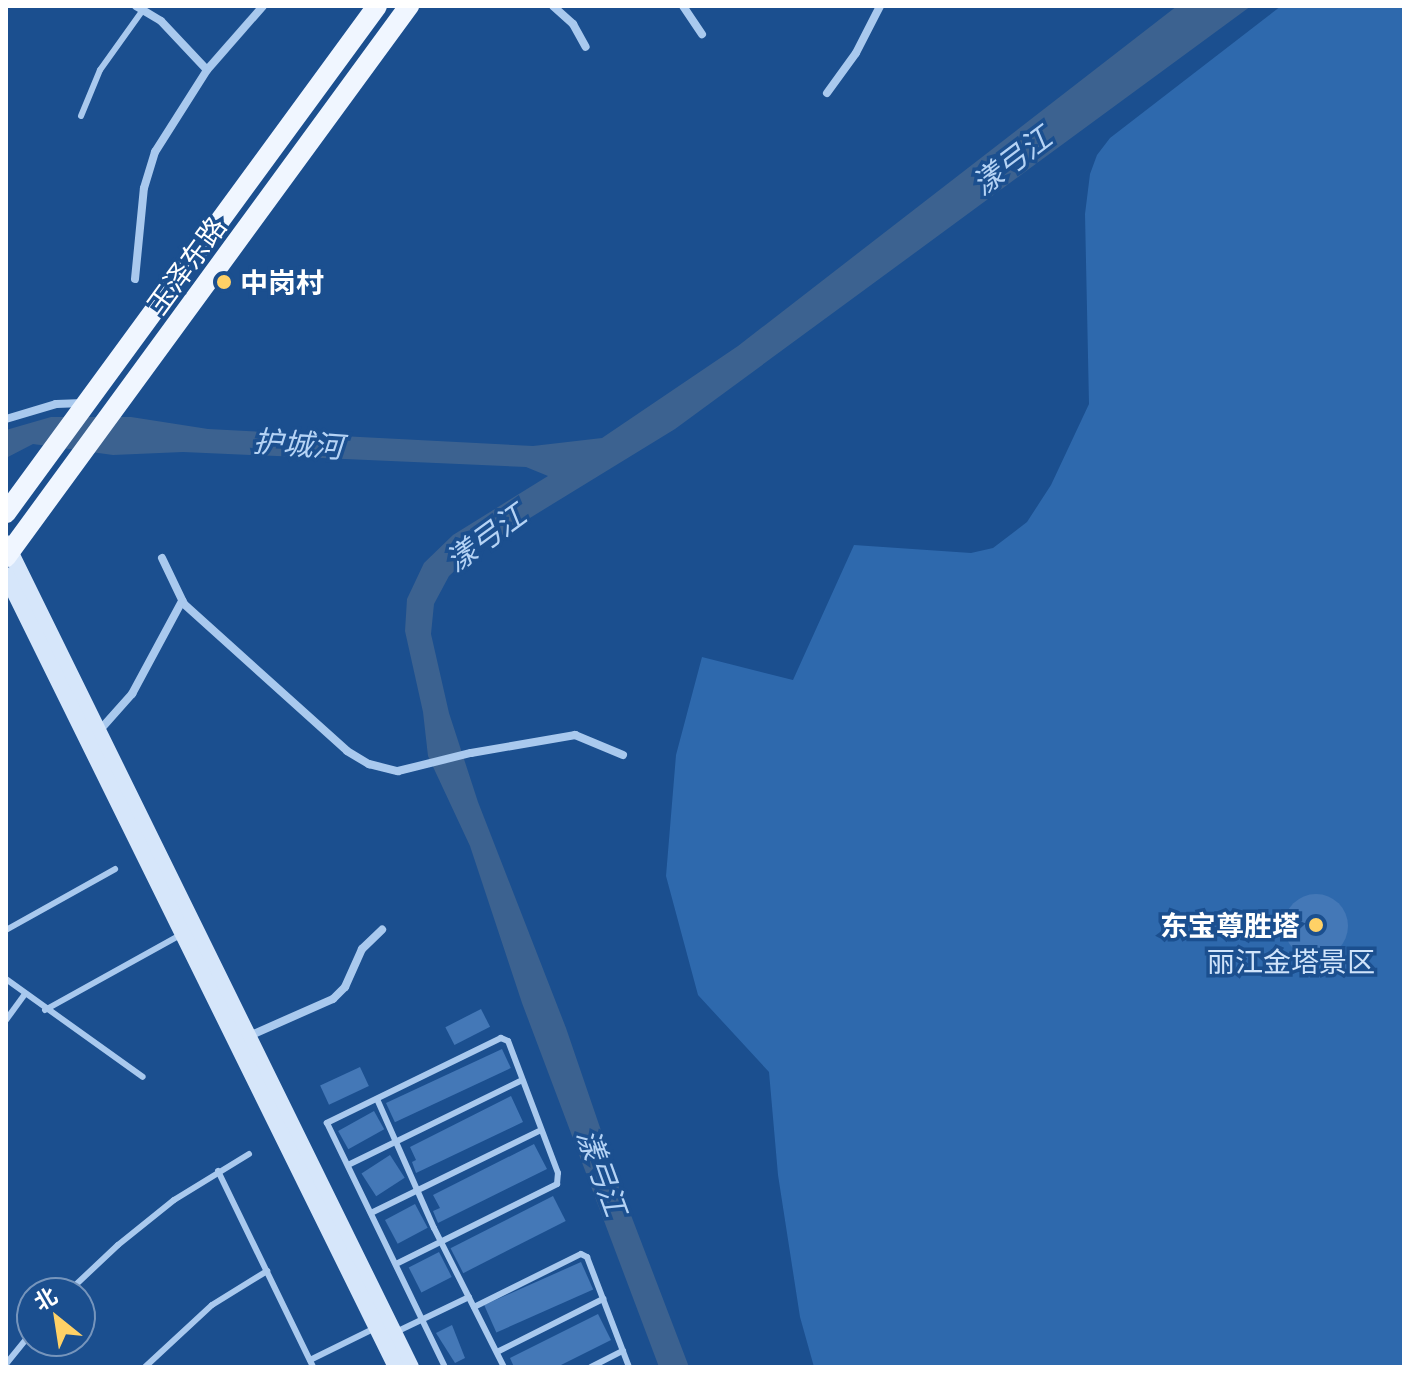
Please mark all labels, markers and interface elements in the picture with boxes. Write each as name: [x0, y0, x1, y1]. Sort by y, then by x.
water label: 漾弓江: [964, 119, 1058, 201]
street label: 玉泽东路: [139, 210, 233, 320]
place label: 中岗村: [240, 265, 324, 299]
marker: 中岗村: [215, 273, 233, 291]
water label: 护城河: [252, 422, 344, 464]
water label: 漾弓江: [438, 496, 532, 578]
place label: 东宝尊胜塔: [1160, 908, 1300, 942]
marker: 东宝尊胜塔: [1307, 916, 1325, 934]
park label: 丽江金塔景区: [1207, 944, 1375, 978]
water label: 漾弓江: [571, 1124, 635, 1220]
north arrow: [16, 1277, 96, 1357]
text: 北: [29, 1281, 61, 1315]

